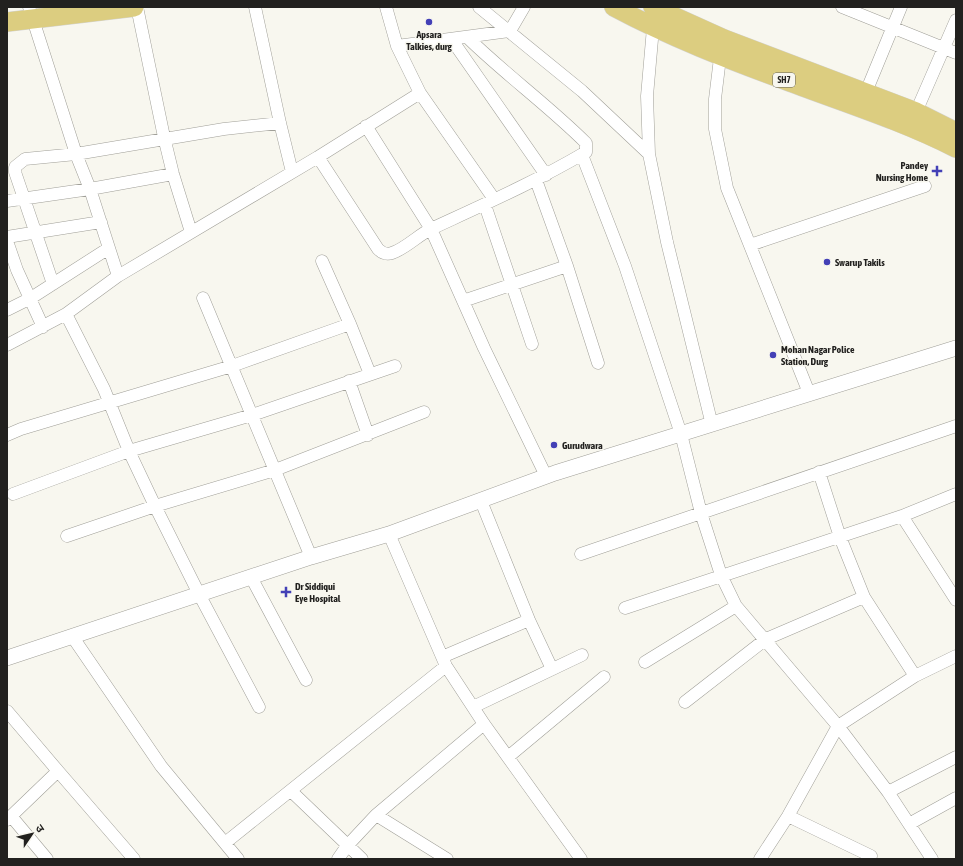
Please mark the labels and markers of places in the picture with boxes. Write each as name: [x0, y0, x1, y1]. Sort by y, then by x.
marker: Apsara Talkies, durg: [424, 17, 434, 27]
place label: Apsara Talkies, durg: [406, 29, 452, 52]
place label: Pandey Nursing Home: [876, 160, 929, 183]
marker: Pandey Nursing Home: [931, 165, 943, 177]
marker: Swarup Takils: [822, 257, 832, 267]
place label: Swarup Takils: [835, 257, 885, 268]
place label: Mohan Nagar Police Station, Durg: [781, 344, 855, 367]
marker: Mohan Nagar Police Station, Durg: [768, 350, 778, 360]
marker: Gurudwara: [549, 440, 559, 450]
place label: Gurudwara: [562, 440, 603, 451]
place label: Dr Siddiqui Eye Hospital: [295, 581, 341, 604]
marker: Dr Siddiqui Eye Hospital: [280, 586, 292, 598]

